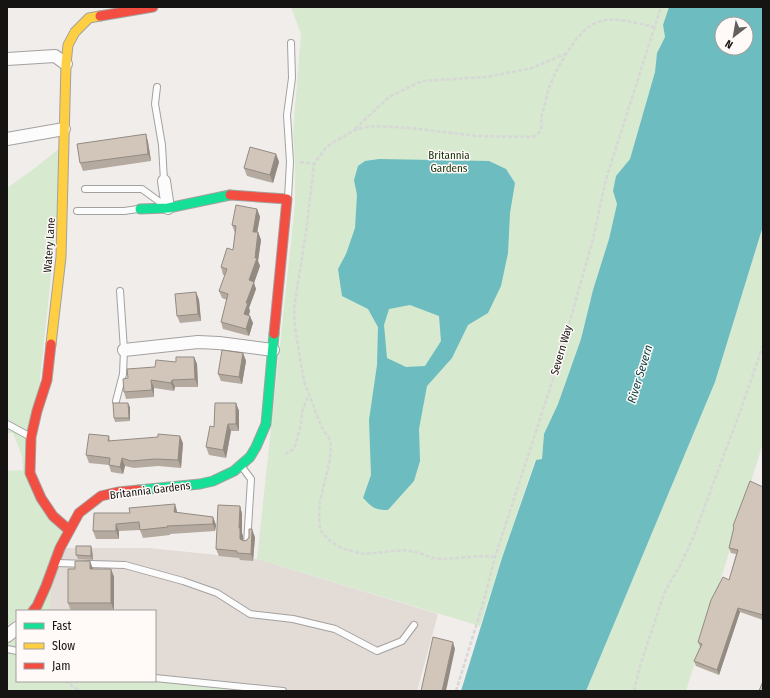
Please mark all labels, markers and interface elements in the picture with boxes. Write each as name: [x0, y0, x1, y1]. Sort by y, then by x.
north arrow: [714, 16, 754, 56]
text: N: [723, 37, 735, 51]
park label: Britannia Gardens: [428, 149, 470, 175]
street label: Watery Lane: [41, 217, 58, 273]
street label: Severn Way: [548, 324, 575, 377]
water label: River Severn: [624, 343, 656, 405]
street label: Britannia Gardens: [109, 479, 191, 502]
legend: [16, 610, 156, 682]
text: Fast: [52, 619, 71, 633]
text: Slow: [52, 639, 75, 653]
text: Jam: [52, 659, 70, 673]

